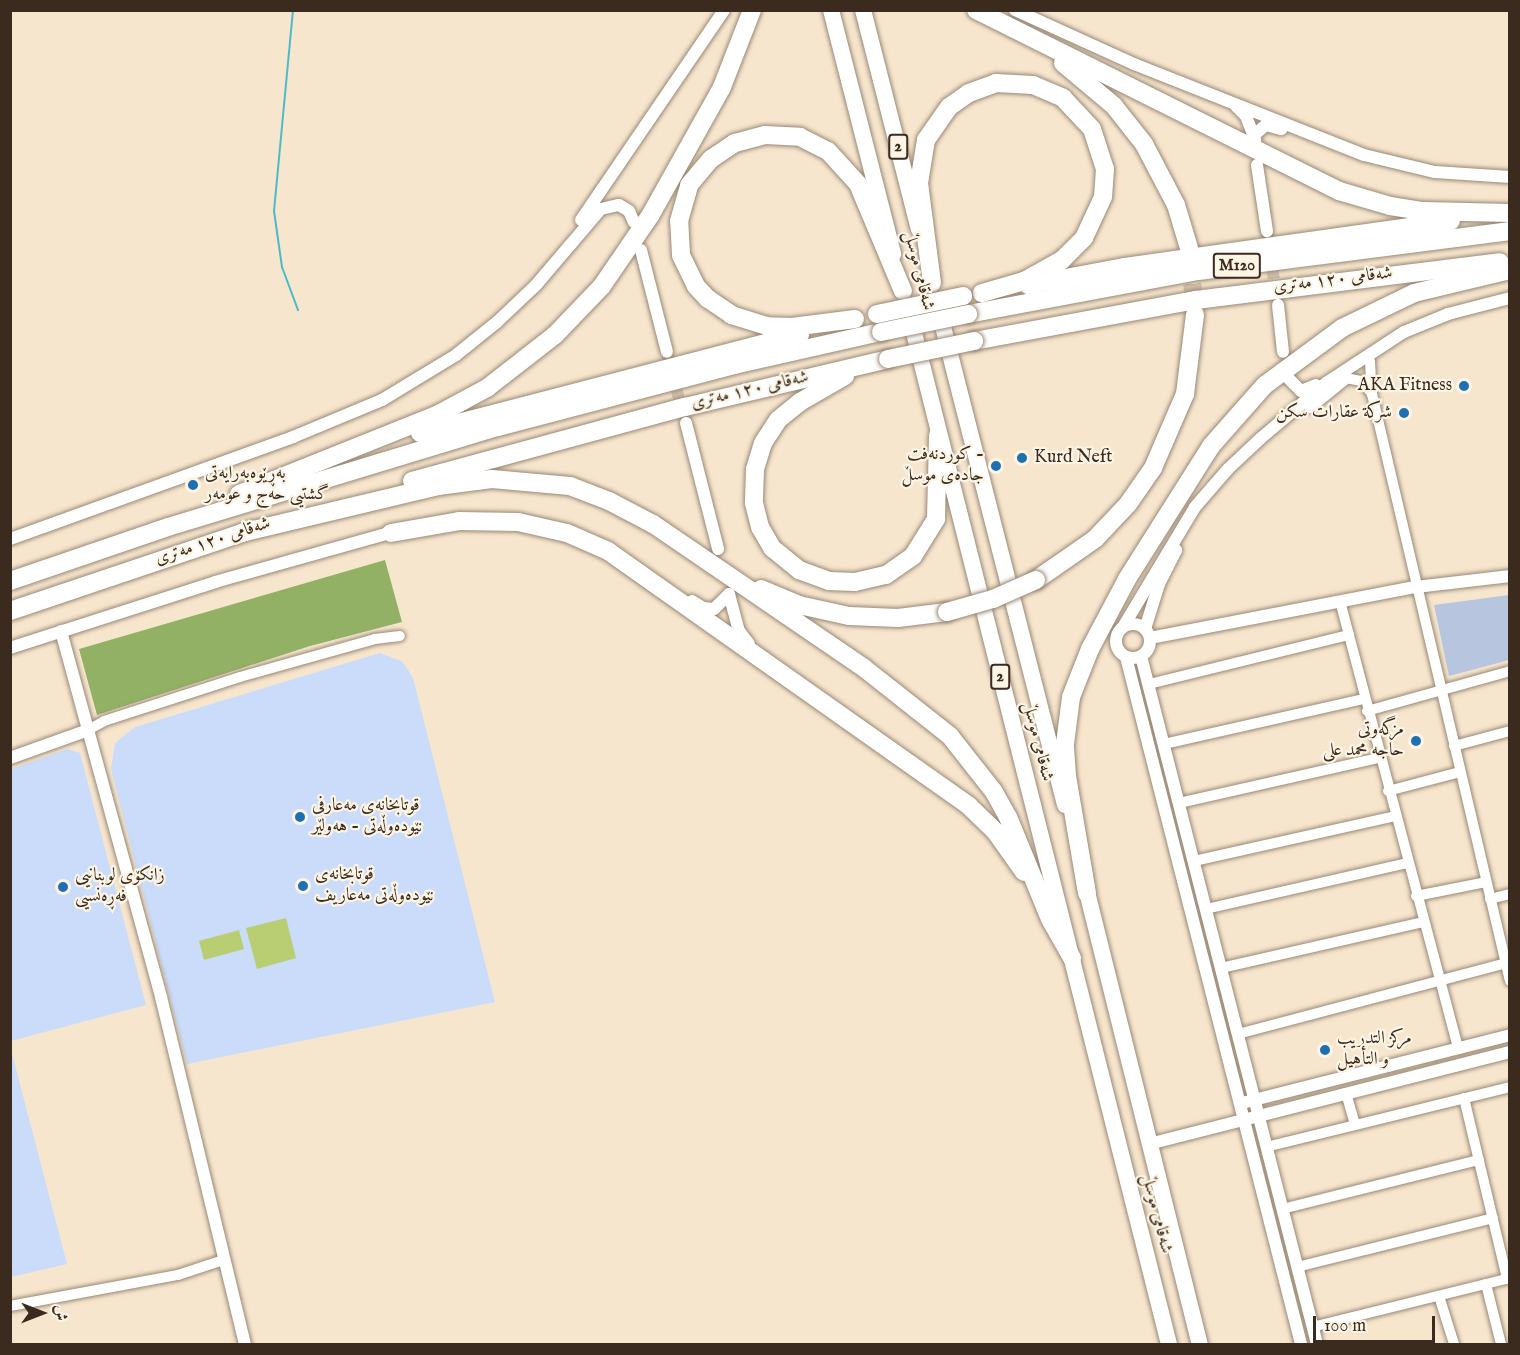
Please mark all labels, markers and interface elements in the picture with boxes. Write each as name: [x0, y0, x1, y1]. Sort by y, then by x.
road number: 2: [888, 134, 908, 160]
street label: شەقامی موسڵ: [898, 229, 938, 313]
road number: M120: [1212, 253, 1262, 279]
street label: شەقامی ١٢٠ مەتری: [1272, 263, 1394, 299]
street label: شەقامی ١٢٠ مەتری: [689, 367, 811, 415]
place label: AKA Fitness: [1358, 375, 1452, 397]
marker: AKA Fitness: [1457, 379, 1471, 393]
place label: شركة عقارات سكن: [1276, 402, 1392, 424]
marker: شركة عقارات سكن: [1397, 406, 1411, 420]
place label: کوردنەفت - جادەی موسڵ: [902, 445, 984, 488]
place label: Kurd Neft: [1034, 447, 1112, 469]
marker: Kurd Neft: [1015, 451, 1029, 465]
marker: کوردنەفت - جادەی موسڵ: [989, 459, 1003, 473]
place label: بەڕێوەبەرایەتی گشتیی حەج و عومەر: [205, 464, 329, 506]
marker: بەڕێوەبەرایەتی گشتیی حەج و عومەر: [186, 478, 200, 492]
street label: شەقامی ١٢٠ مەتری: [153, 513, 273, 571]
road number: 2: [990, 664, 1010, 690]
street label: شەقامی موسڵ: [1017, 700, 1057, 784]
place label: مزگه‌وتی حاجه‌ محمد علی: [1323, 720, 1404, 762]
marker: مزگه‌وتی حاجه‌ محمد علی: [1409, 734, 1423, 748]
place label: قوتابخانەی مەعارفی نێودەوڵەتی - هەولێر: [312, 796, 423, 838]
marker: قوتابخانەی مەعارفی نێودەوڵەتی - هەولێر: [293, 810, 307, 824]
place label: قوتابخانەی نێودەوڵەتی مەعاریف: [315, 865, 434, 908]
place label: زانکۆی لوبنانیی فەڕەنسیی: [75, 866, 165, 908]
marker: قوتابخانەی نێودەوڵەتی مەعاریف: [296, 879, 310, 893]
marker: زانکۆی لوبنانیی فەڕەنسیی: [56, 880, 70, 894]
place label: مركز التدريب و التأهيل: [1337, 1029, 1412, 1072]
marker: مركز التدريب و التأهيل: [1318, 1043, 1332, 1057]
street label: شەقامی موسڵ: [1136, 1172, 1176, 1256]
north arrow: [12, 1283, 72, 1343]
scale bar: [1316, 1304, 1438, 1342]
text: ش: [50, 1305, 70, 1321]
text: 100 m: [1324, 1315, 1366, 1338]

